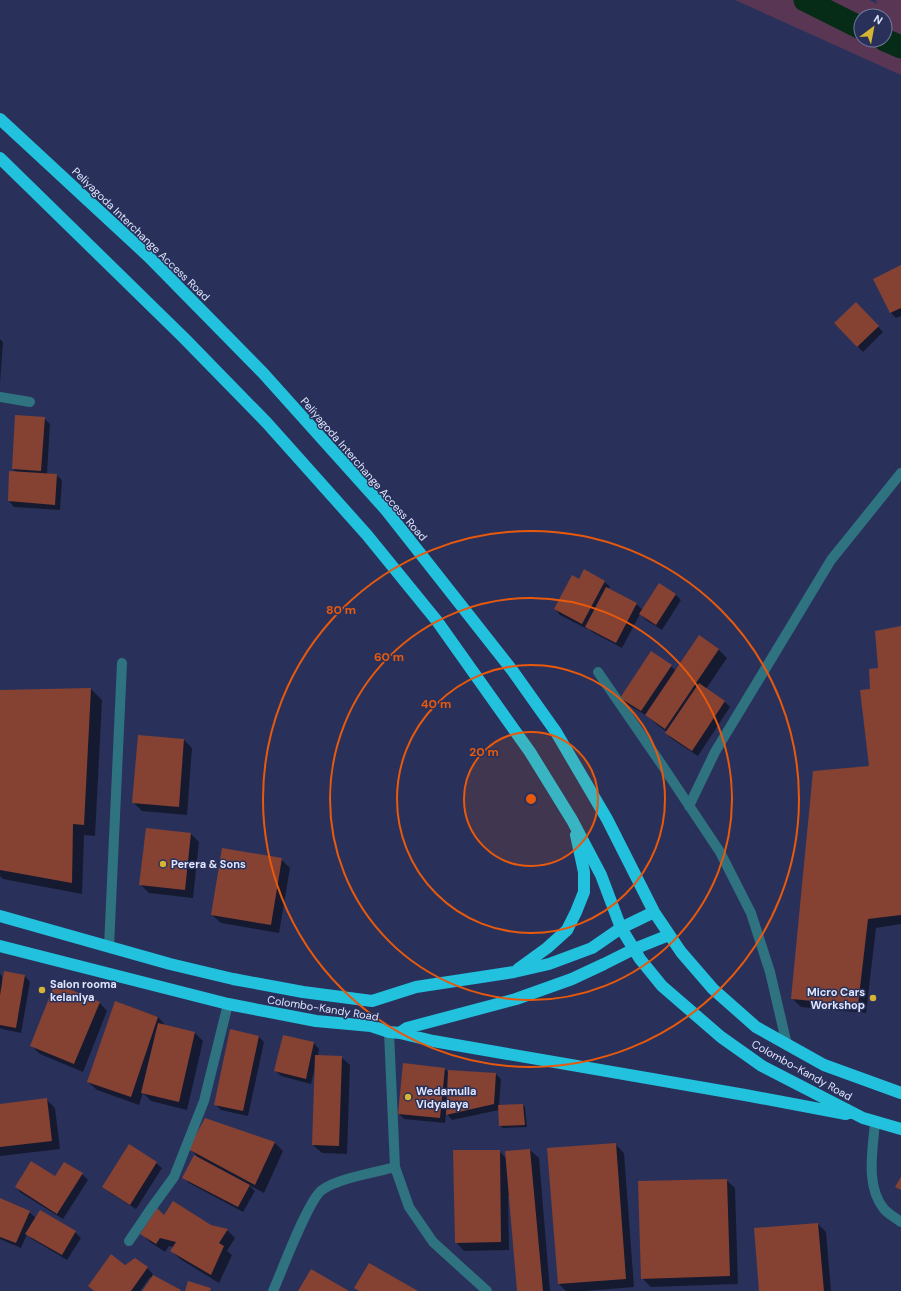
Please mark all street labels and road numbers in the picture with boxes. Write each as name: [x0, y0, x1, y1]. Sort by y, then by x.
street label: Peliyagoda Interchange Access Road: [69, 164, 213, 304]
street label: Peliyagoda Interchange Access Road: [298, 394, 430, 544]
street label: Colombo-Kandy Road: [266, 992, 380, 1024]
street label: Colombo-Kandy Road: [749, 1037, 855, 1103]

